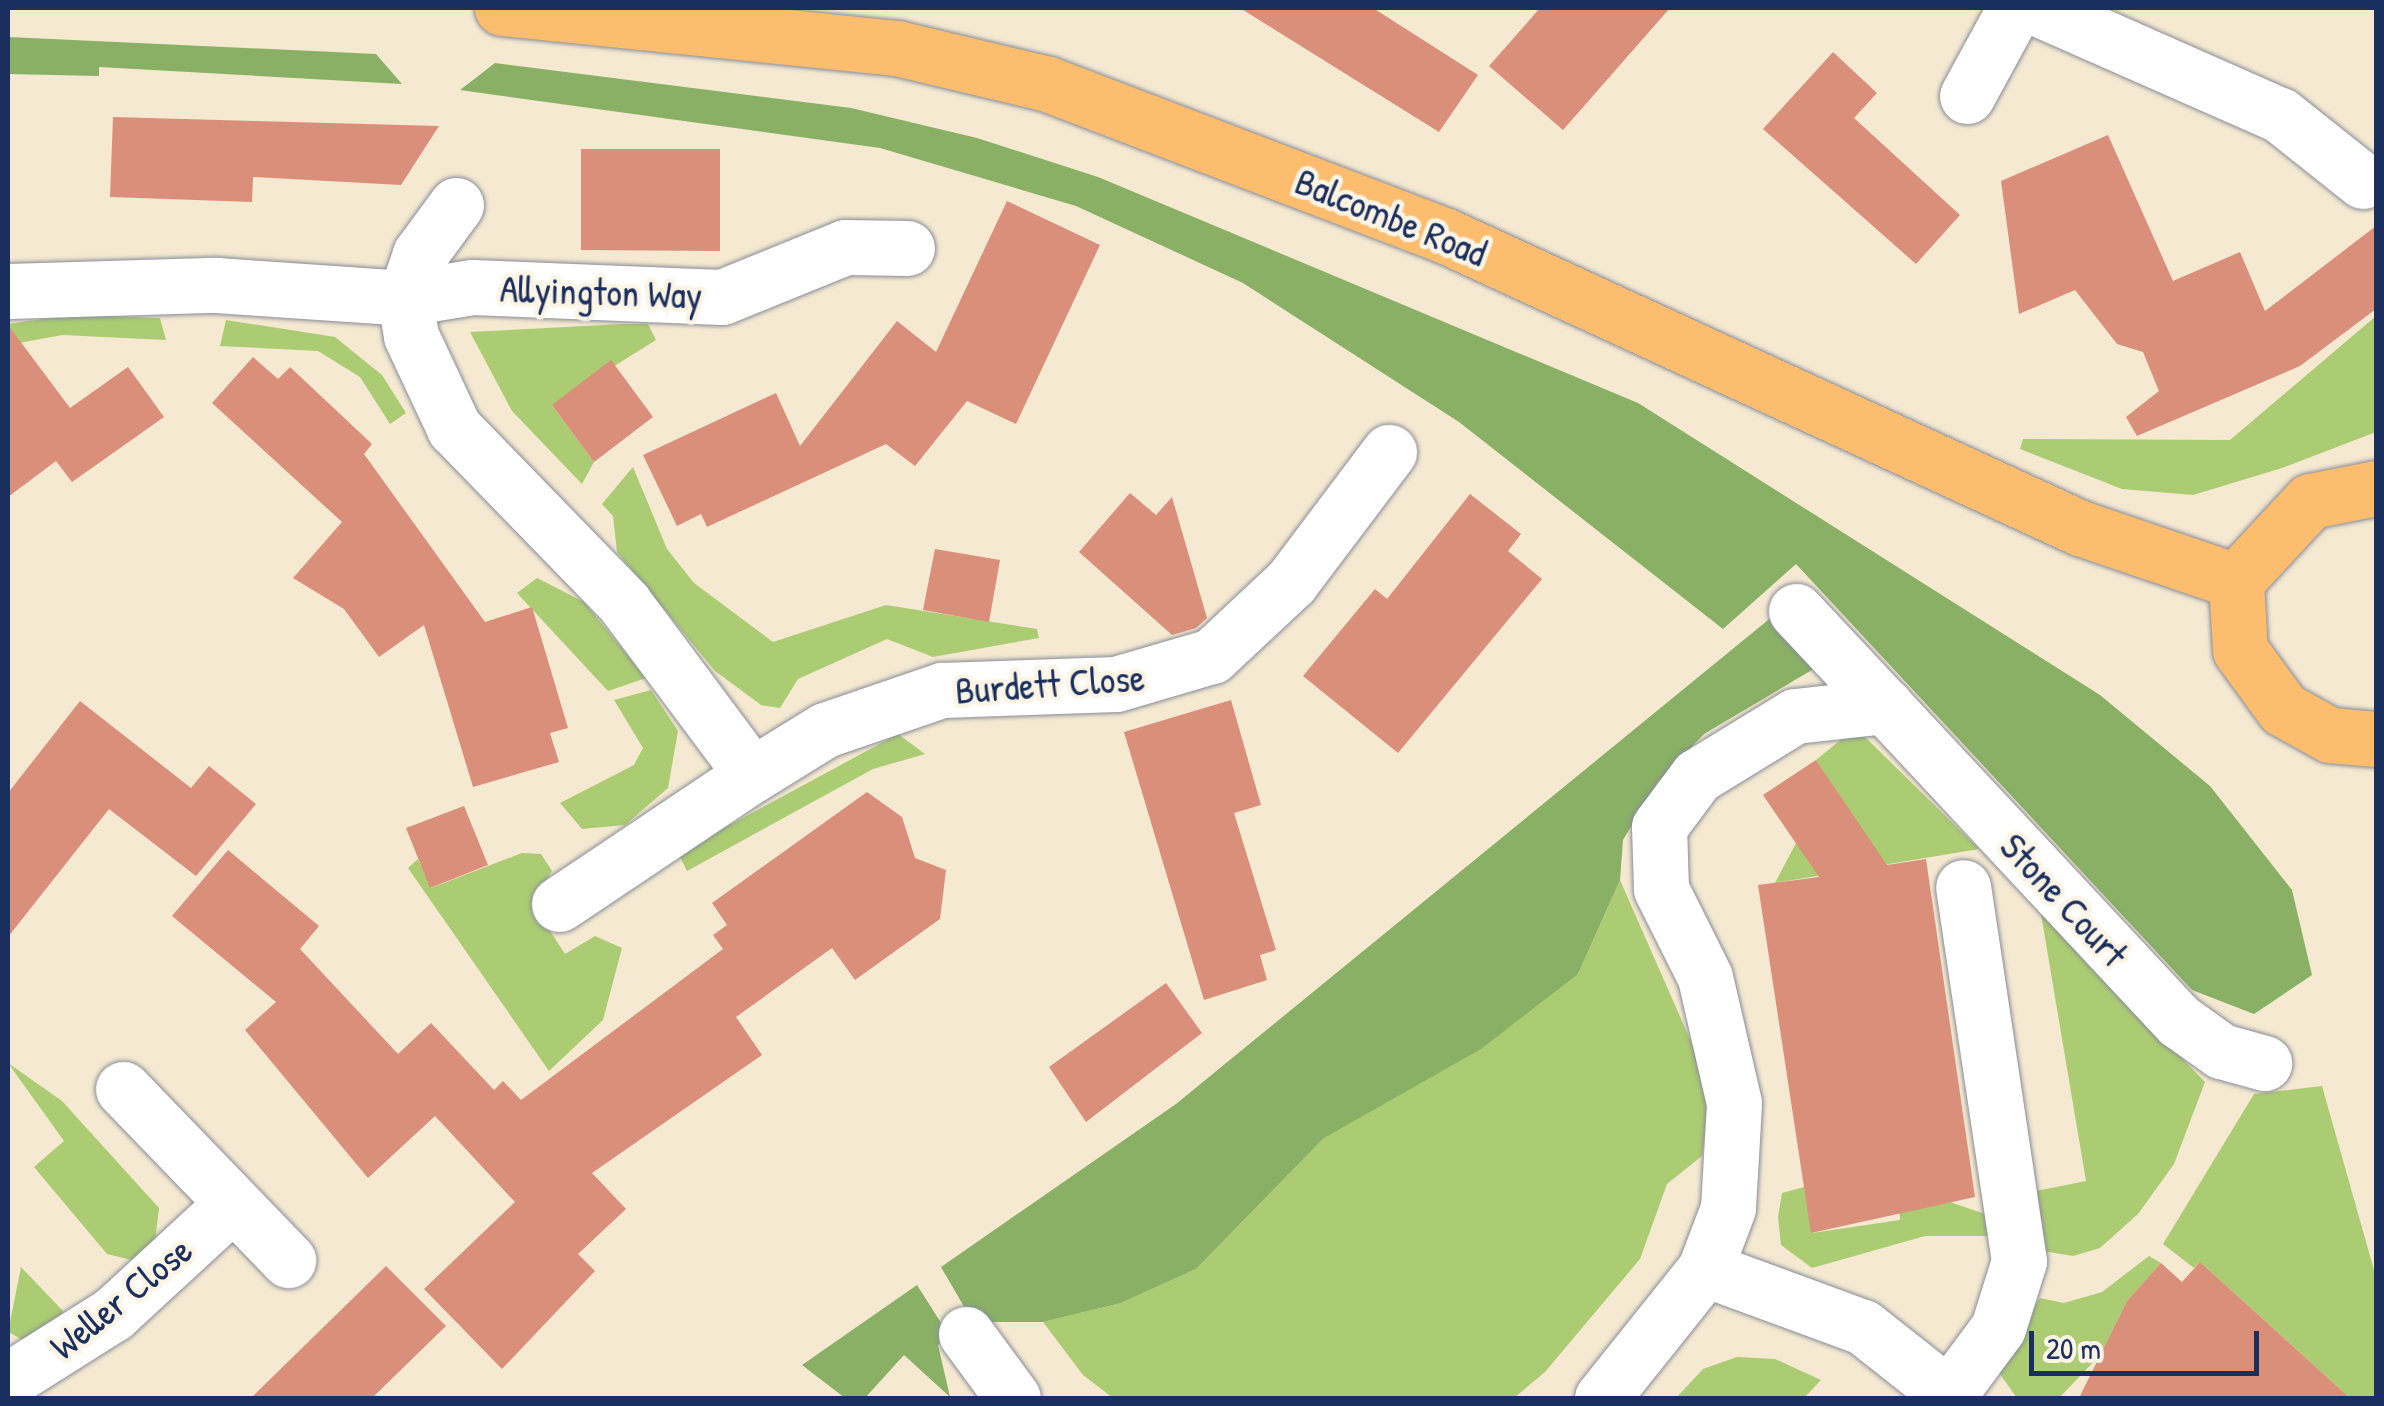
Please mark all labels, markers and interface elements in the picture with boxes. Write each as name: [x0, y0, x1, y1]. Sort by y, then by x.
street label: Balcombe Road: [1289, 158, 1493, 276]
street label: Allyington Way: [499, 266, 703, 318]
street label: Burdett Close: [954, 655, 1146, 713]
street label: Stone Court: [1991, 824, 2137, 976]
street label: Weller Close: [41, 1227, 201, 1369]
scale bar: [2034, 1311, 2264, 1373]
text: 20 m: [2046, 1328, 2101, 1368]

